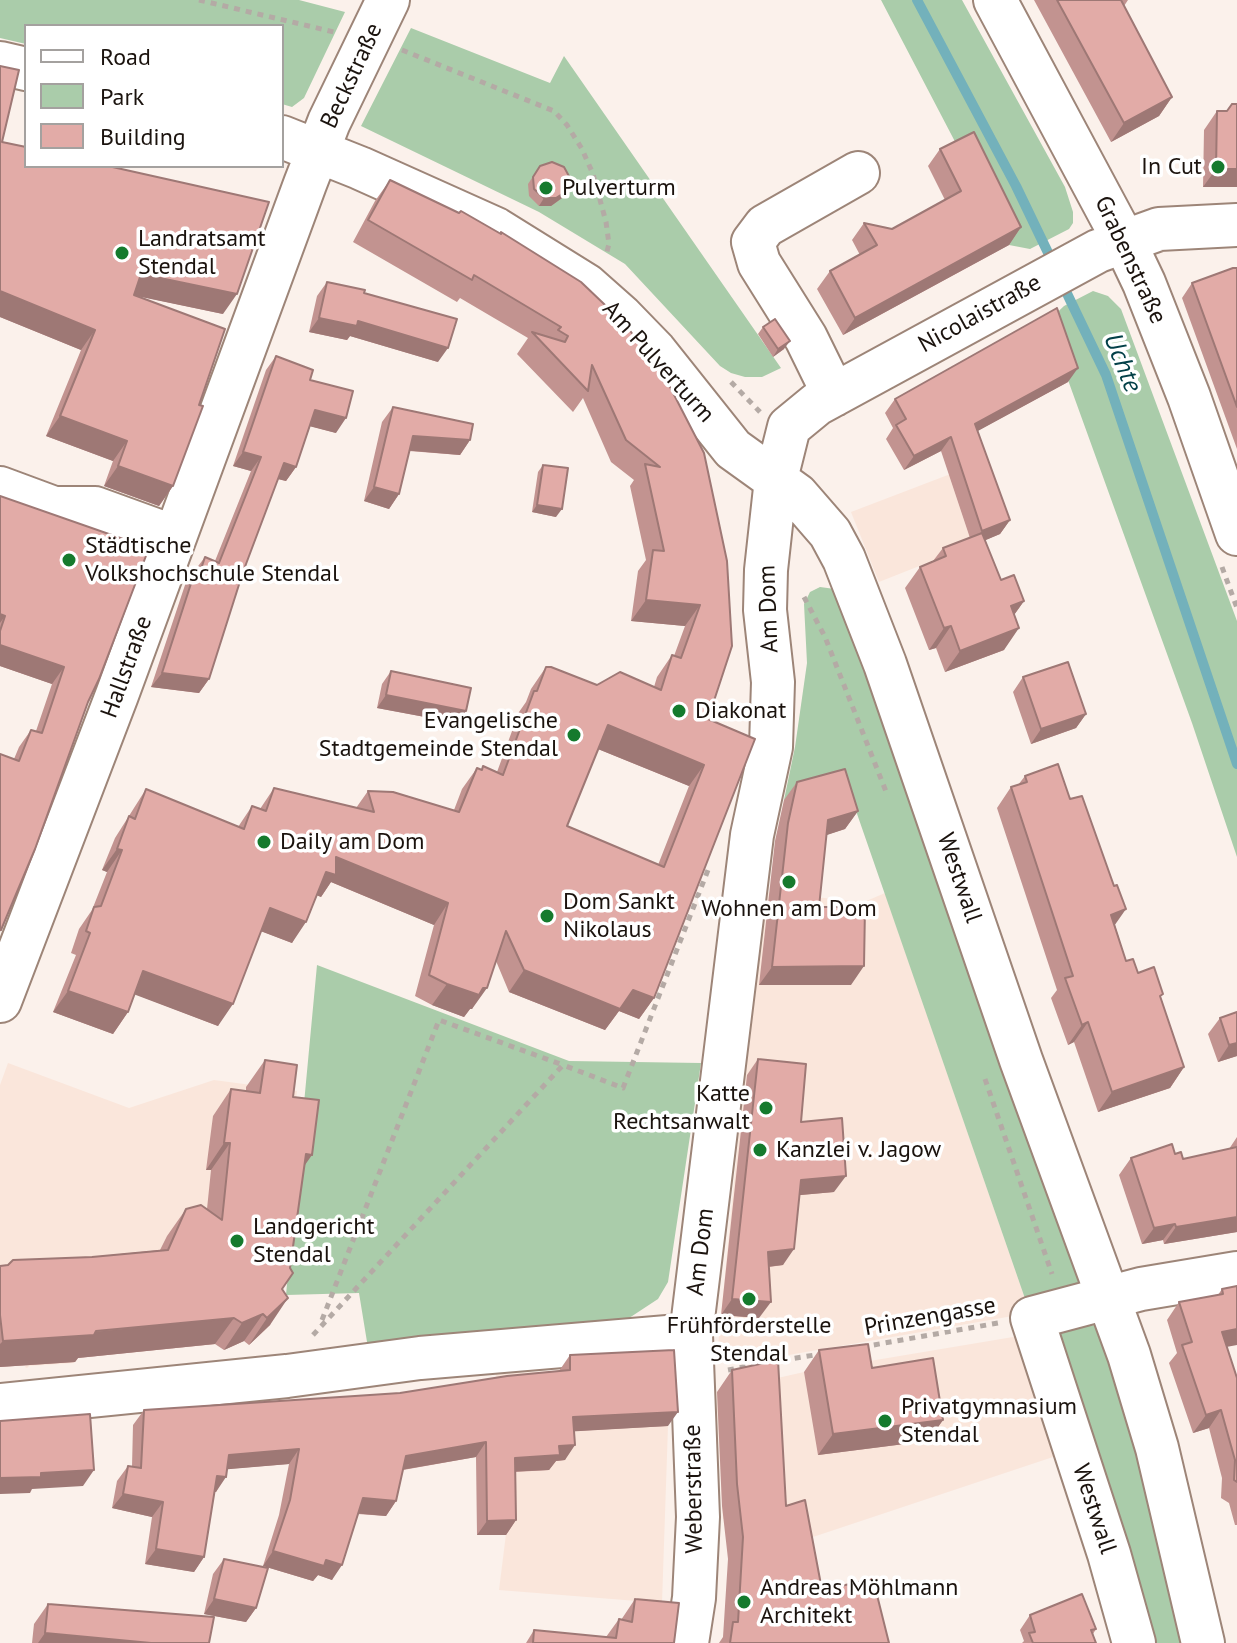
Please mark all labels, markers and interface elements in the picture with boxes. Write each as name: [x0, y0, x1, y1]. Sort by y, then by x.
street label: Beckstraße: [315, 19, 389, 133]
legend: [24, 24, 284, 168]
text: Road: [100, 41, 151, 72]
text: Park: [100, 81, 144, 112]
text: Building: [100, 121, 186, 152]
place label: In Cut: [1141, 153, 1202, 181]
marker: In Cut: [1209, 158, 1227, 176]
place label: Pulverturm: [562, 174, 676, 202]
marker: Pulverturm: [537, 179, 555, 197]
street label: Grabenstraße: [1088, 191, 1172, 329]
place label: Landratsamt Stendal: [138, 225, 266, 281]
marker: Landratsamt Stendal: [113, 244, 131, 262]
street label: Nicolaistraße: [914, 268, 1046, 360]
street label: Am Pulverturm: [596, 295, 720, 429]
water label: Uchte: [1096, 329, 1148, 397]
place label: Städtische Volkshochschule Stendal: [85, 532, 339, 588]
marker: Städtische Volkshochschule Stendal: [60, 551, 78, 569]
street label: Am Dom: [753, 565, 785, 653]
street label: Hallstraße: [95, 612, 159, 722]
place label: Diakonat: [695, 697, 786, 725]
marker: Diakonat: [670, 702, 688, 720]
place label: Evangelische Stadtgemeinde Stendal: [319, 707, 558, 763]
marker: Evangelische Stadtgemeinde Stendal: [565, 726, 583, 744]
place label: Daily am Dom: [280, 828, 424, 856]
street label: Westwall: [930, 829, 988, 927]
marker: Daily am Dom: [255, 833, 273, 851]
marker: Wohnen am Dom: [780, 873, 798, 891]
place label: Dom Sankt Nikolaus: [563, 888, 675, 944]
place label: Wohnen am Dom: [701, 895, 877, 923]
marker: Dom Sankt Nikolaus: [538, 907, 556, 925]
place label: Katte Rechtsanwalt: [613, 1080, 750, 1136]
marker: Katte Rechtsanwalt: [757, 1099, 775, 1117]
place label: Kanzlei v. Jagow: [776, 1136, 941, 1164]
marker: Kanzlei v. Jagow: [751, 1141, 769, 1159]
street label: Am Dom: [681, 1207, 721, 1297]
place label: Landgericht Stendal: [253, 1213, 375, 1269]
marker: Landgericht Stendal: [228, 1232, 246, 1250]
marker: Frühförderstelle Stendal: [740, 1290, 758, 1308]
street label: Prinzengasse: [862, 1291, 998, 1343]
place label: Frühförderstelle Stendal: [667, 1312, 831, 1368]
place label: Privatgymnasium Stendal: [901, 1393, 1077, 1449]
marker: Privatgymnasium Stendal: [876, 1412, 894, 1430]
street label: Weberstraße: [678, 1424, 710, 1554]
street label: Westwall: [1066, 1460, 1122, 1558]
place label: Andreas Möhlmann Architekt: [760, 1574, 958, 1630]
marker: Andreas Möhlmann Architekt: [735, 1593, 753, 1611]

